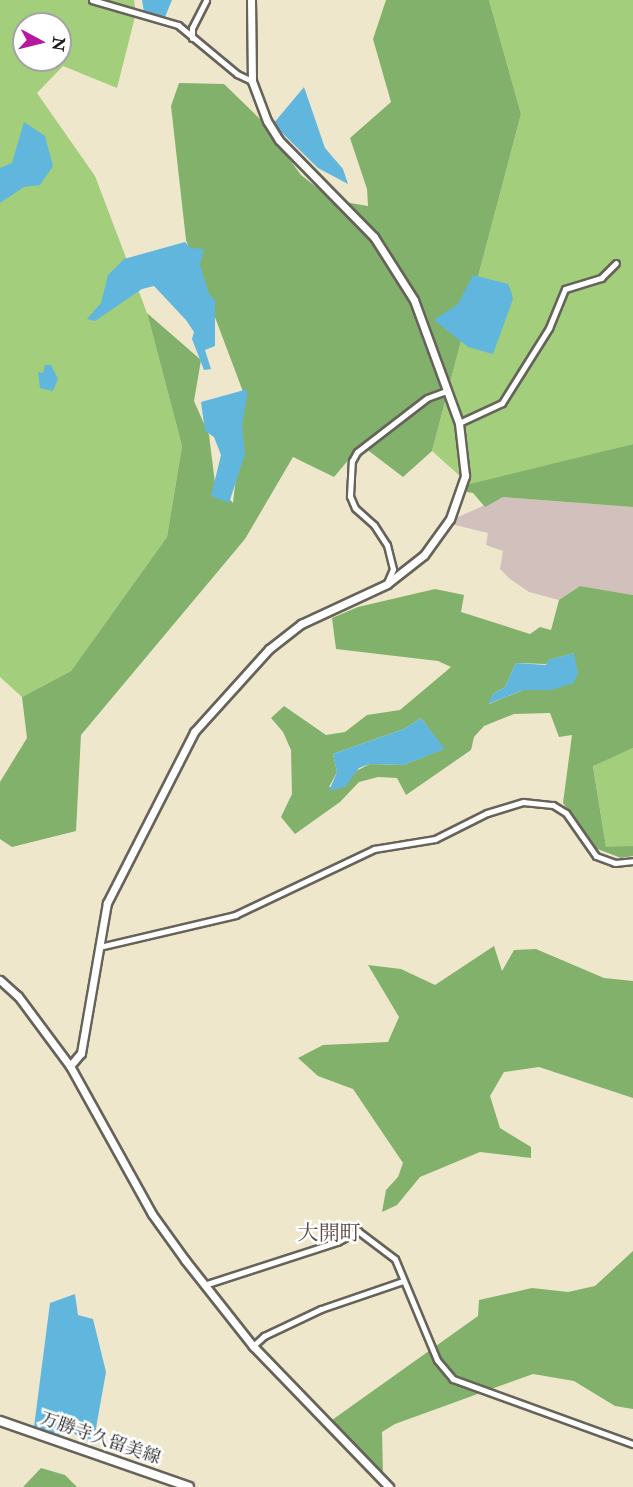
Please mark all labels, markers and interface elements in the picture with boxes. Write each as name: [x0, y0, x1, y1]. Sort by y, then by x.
north arrow: [12, 12, 72, 72]
text: N: [47, 36, 69, 52]
district label: 大開町: [298, 1221, 360, 1247]
street label: 万勝寺久留美線: [37, 1408, 163, 1470]

